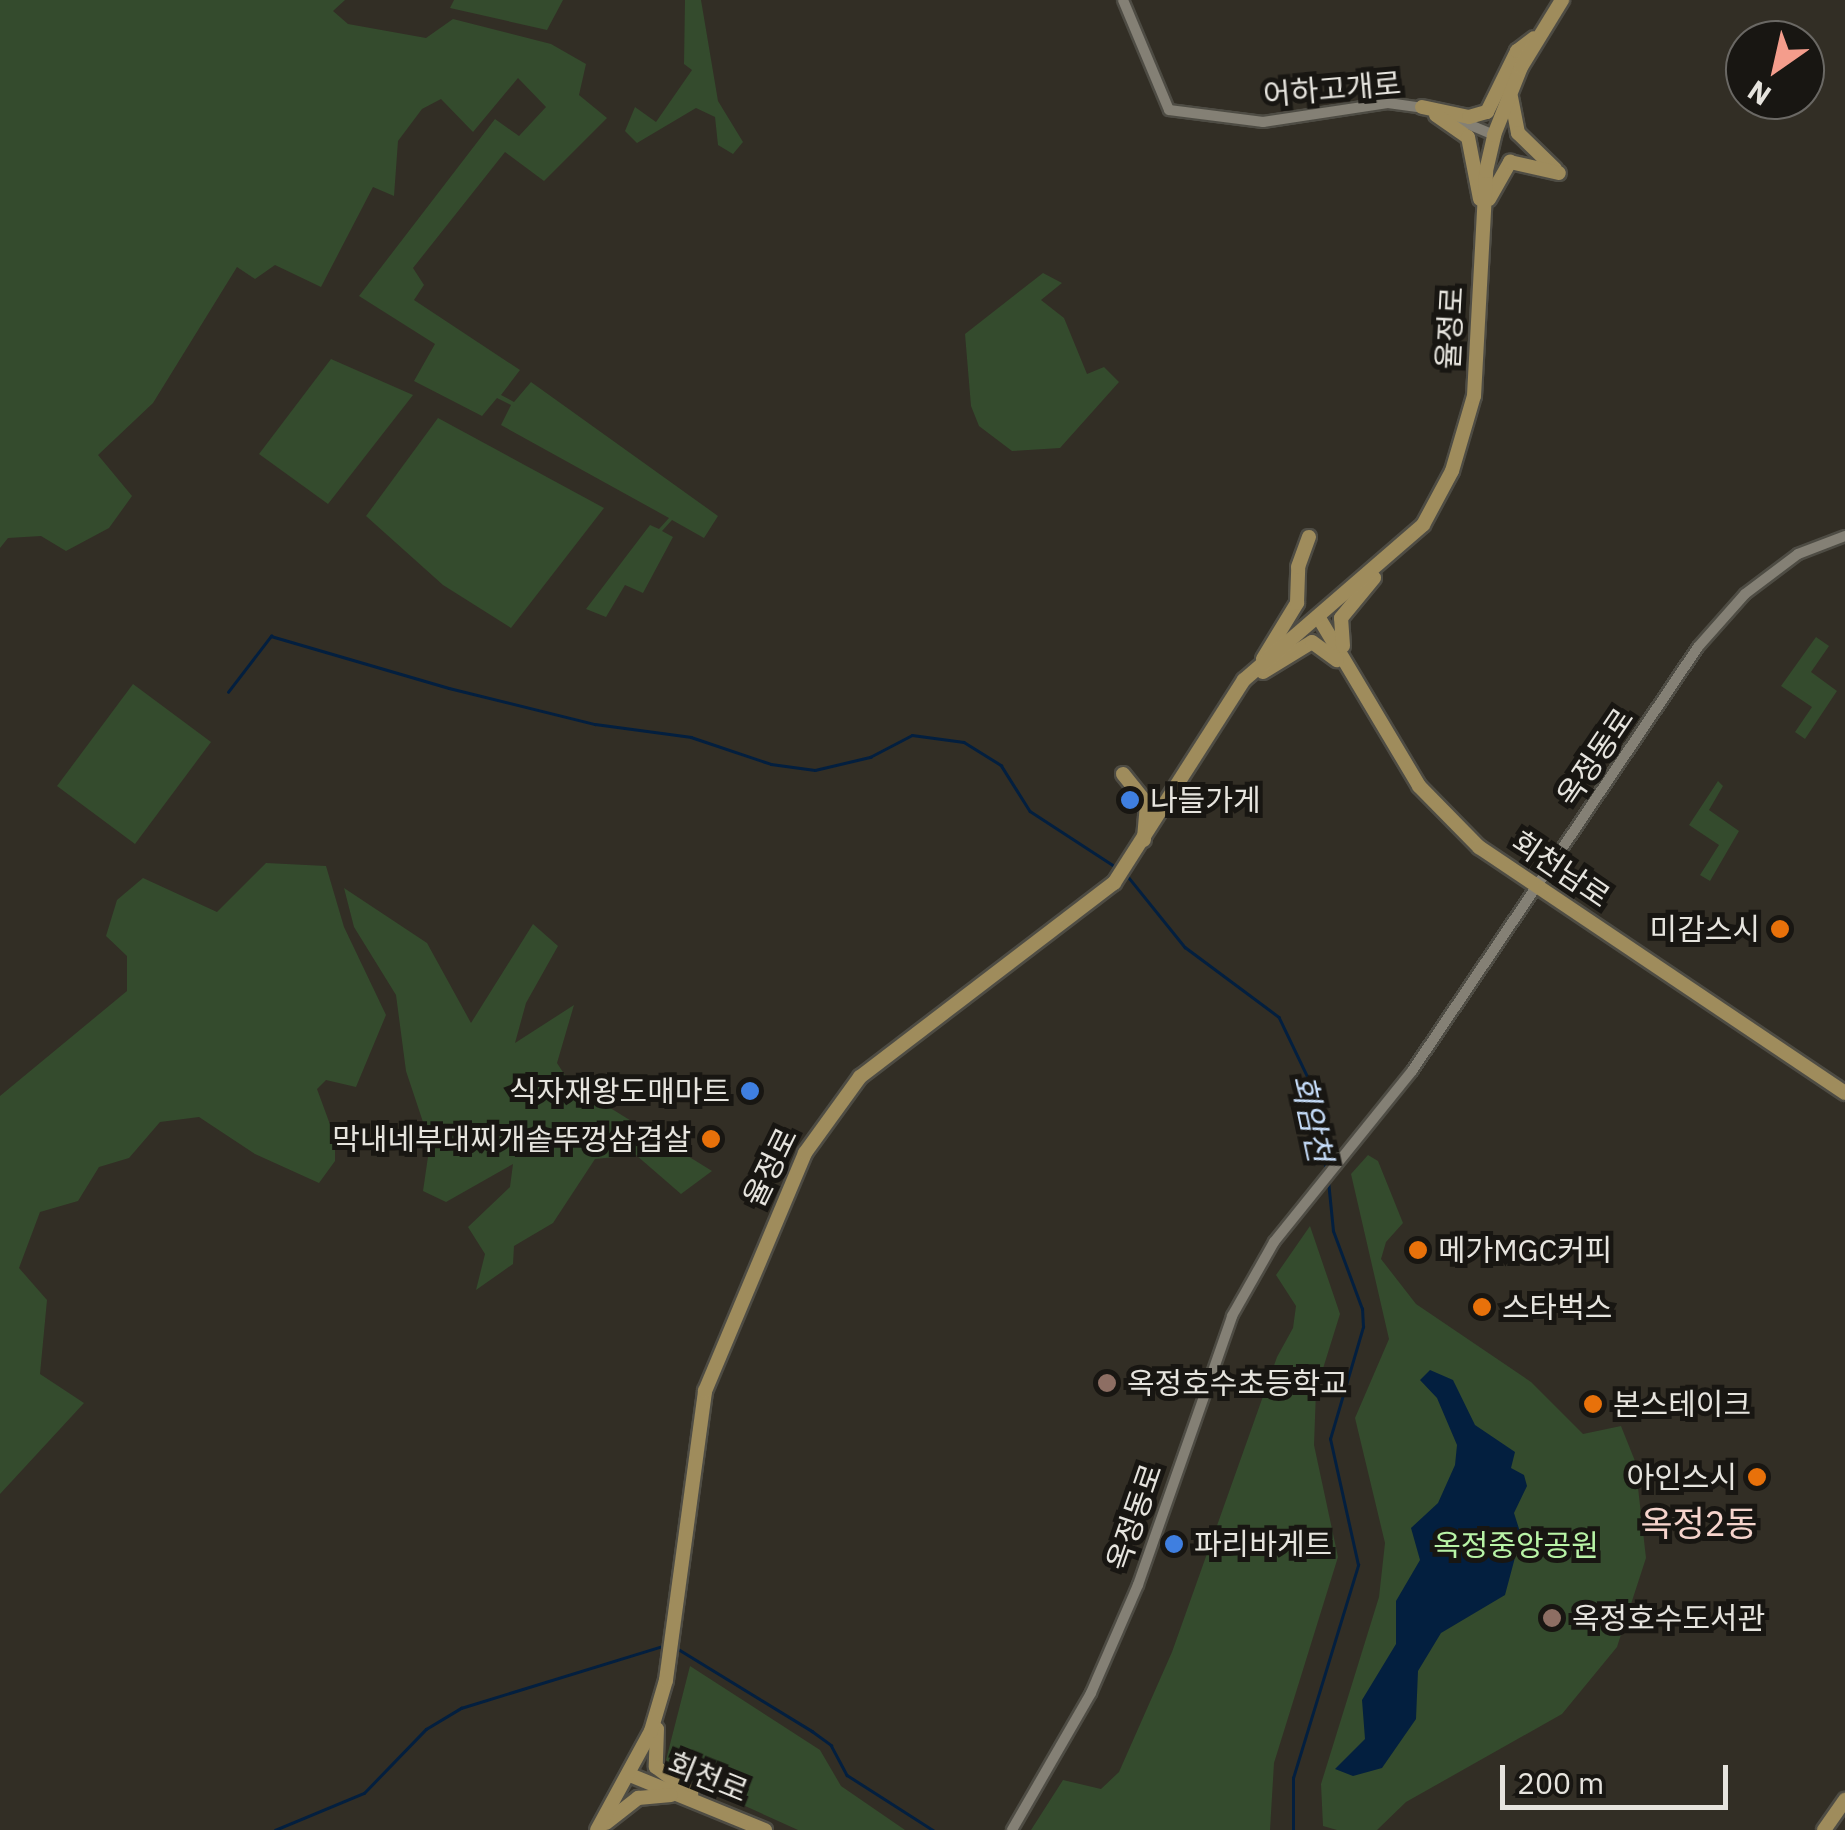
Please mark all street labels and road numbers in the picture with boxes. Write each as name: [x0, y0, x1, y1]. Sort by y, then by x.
street label: 어하고개로: [1262, 65, 1402, 113]
street label: 율정로: [1430, 286, 1470, 370]
street label: 옥정동로: [1549, 701, 1641, 813]
street label: 회천남로: [1505, 823, 1617, 915]
street label: 율정로: [736, 1122, 804, 1212]
street label: 옥정동로: [1099, 1459, 1169, 1575]
street label: 회천로: [663, 1745, 753, 1809]

